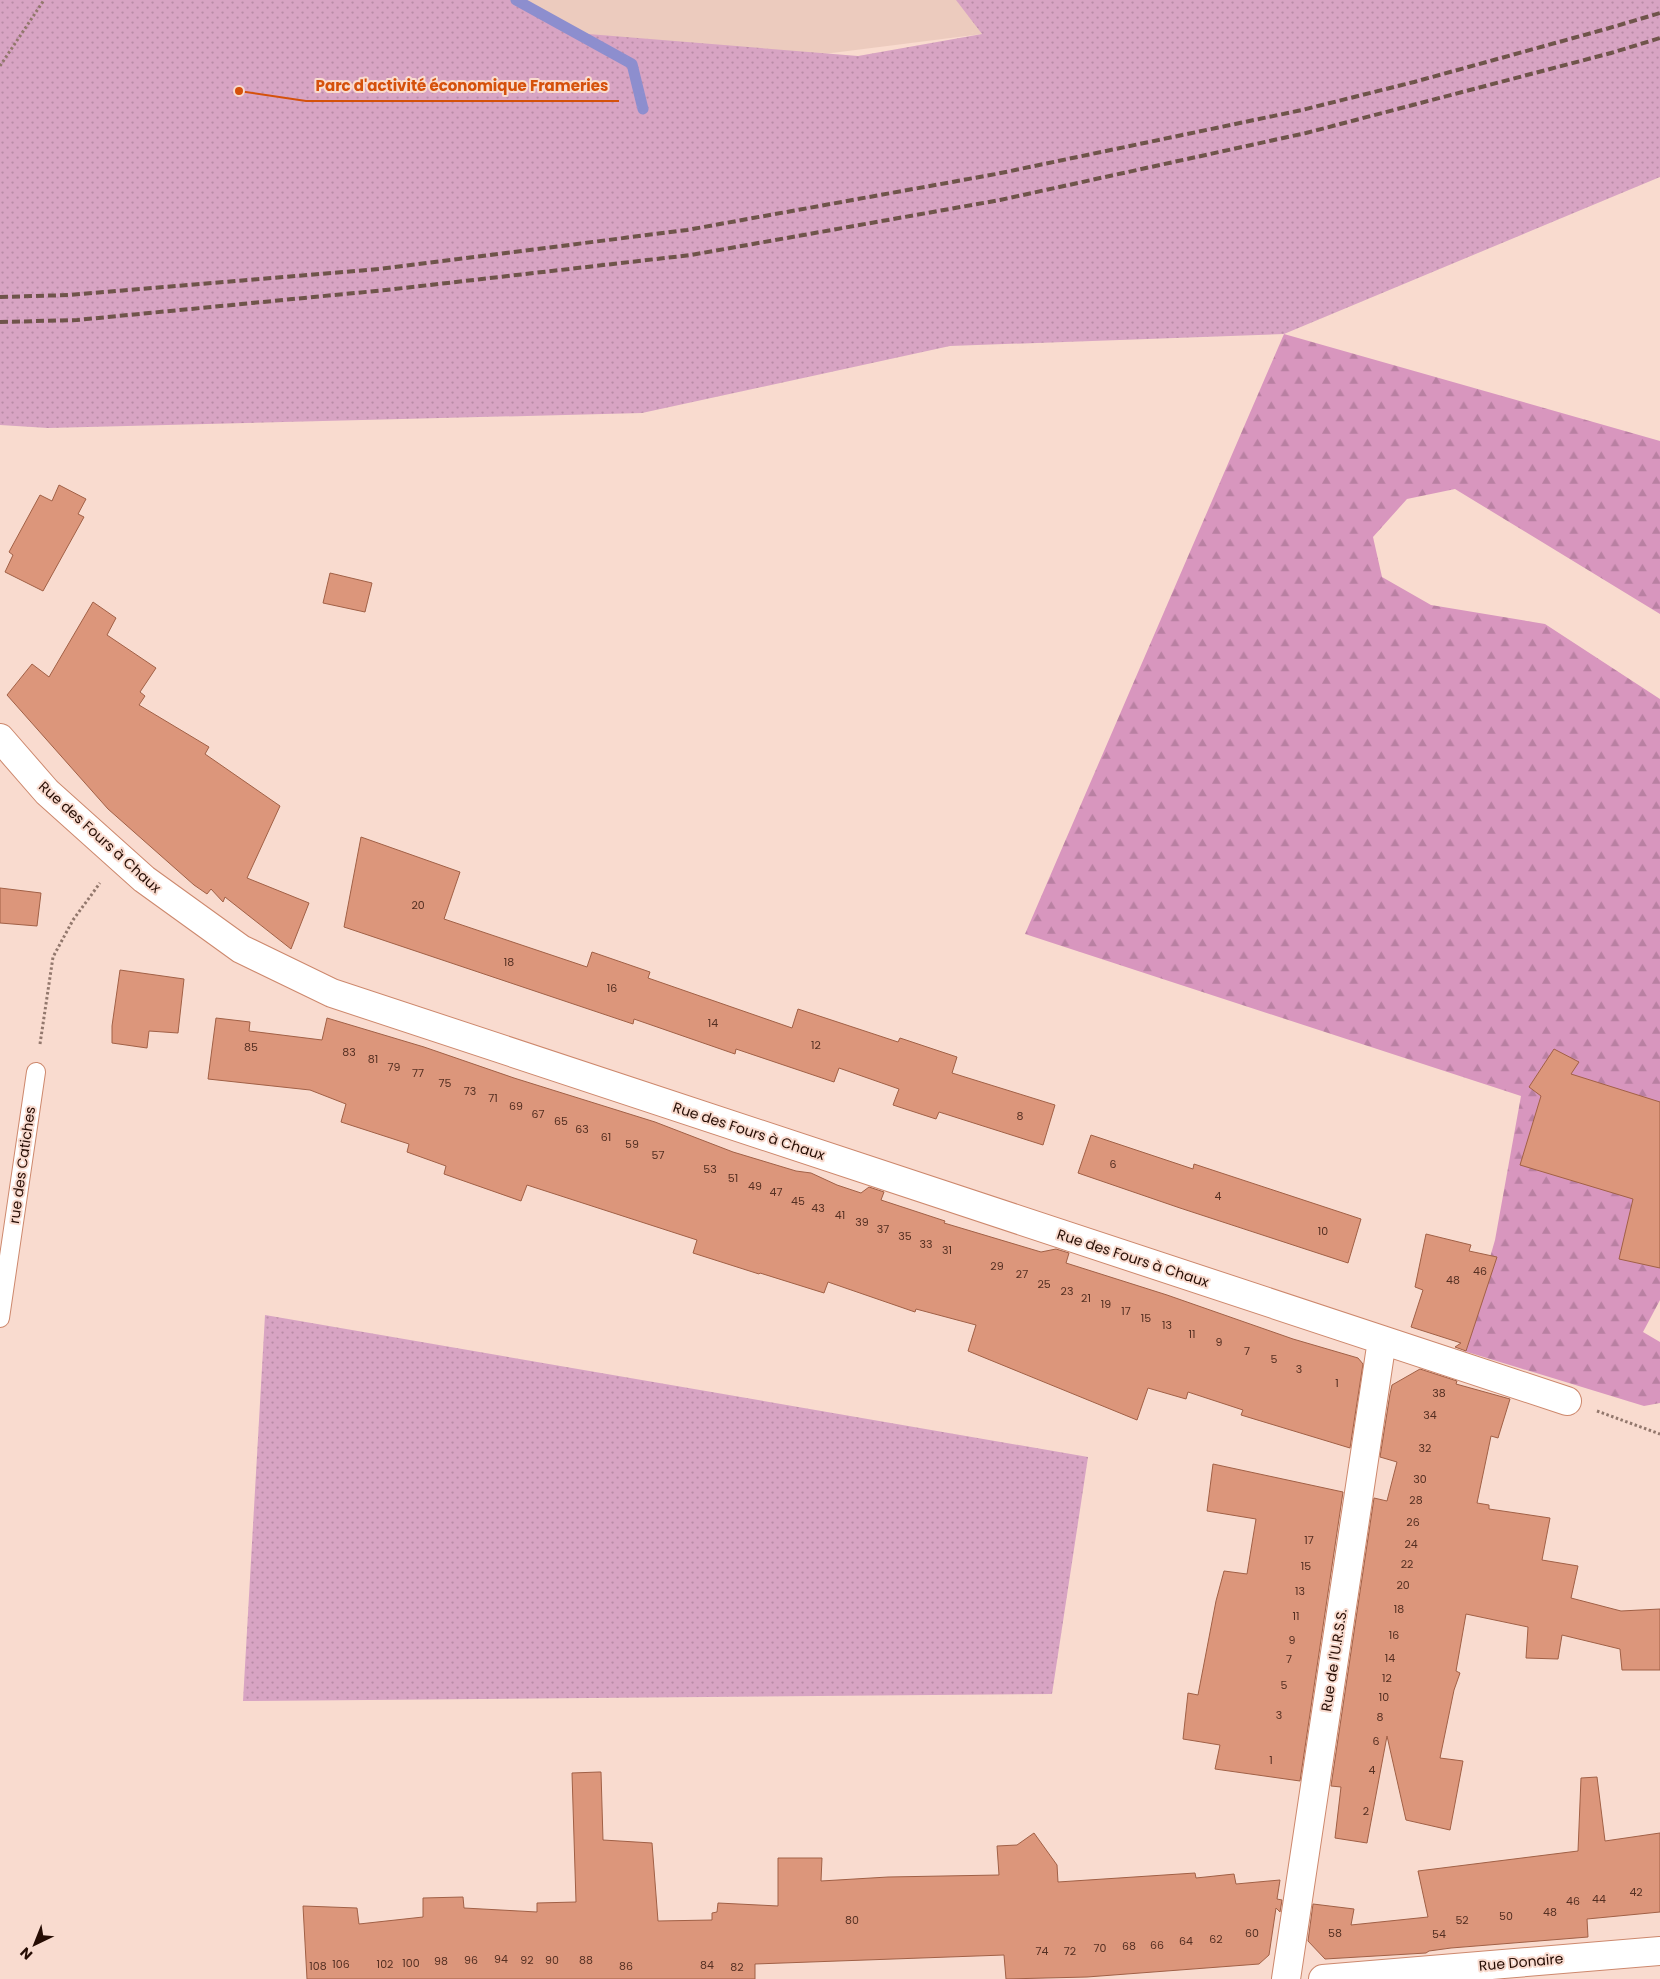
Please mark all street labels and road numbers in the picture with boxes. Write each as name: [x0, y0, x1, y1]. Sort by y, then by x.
street label: Rue des Fours à Chaux: [34, 777, 166, 898]
street label: Rue des Fours à Chaux: [671, 1097, 828, 1165]
street label: rue des Catiches: [4, 1105, 40, 1225]
street label: Rue des Fours à Chaux: [1055, 1224, 1212, 1292]
street label: Rue de l'U.R.S.S.: [1316, 1607, 1352, 1713]
street label: Rue Donaire: [1478, 1948, 1564, 1976]

